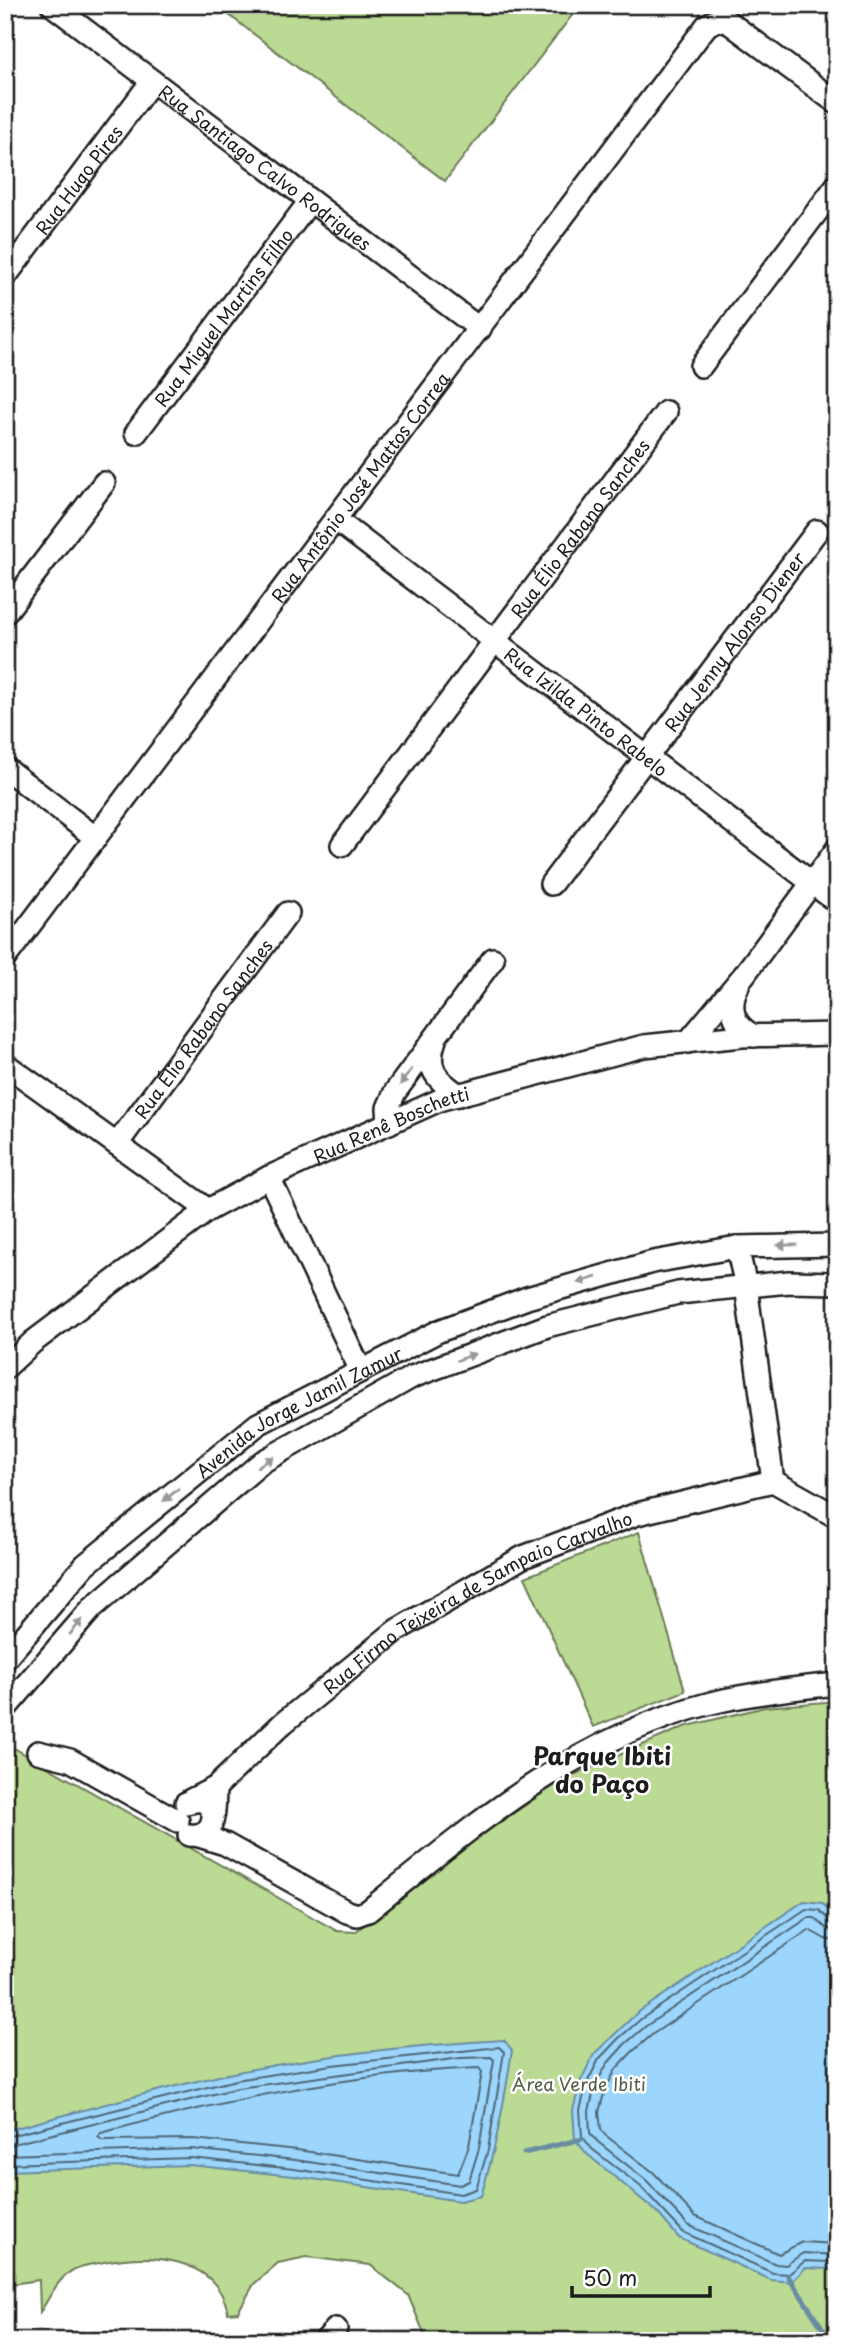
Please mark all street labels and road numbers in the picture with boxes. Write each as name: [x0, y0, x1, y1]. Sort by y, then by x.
street label: Rua Santiago Calvo Rodrigues: [154, 77, 378, 256]
street label: Rua Hugo Pires: [28, 119, 128, 240]
street label: Rua Miguel Martins Filho: [147, 222, 299, 412]
street label: Rua Antônio José Mattos Correa: [264, 365, 456, 608]
street label: Rua Élio Rabano Sanches: [503, 433, 655, 623]
street label: Rua Jenny Alonso Diener: [657, 545, 811, 737]
street label: Rua Izilda Pinto Rabelo: [499, 640, 674, 782]
street label: Rua Élio Rabano Sanches: [127, 933, 278, 1124]
street label: Rua Renê Boschetti: [308, 1079, 472, 1169]
street label: Avenida Jorge Jamil Zamur: [189, 1338, 407, 1483]
street label: Rua Firmo Teixeira de Sampaio Carvalho: [316, 1504, 636, 1699]

